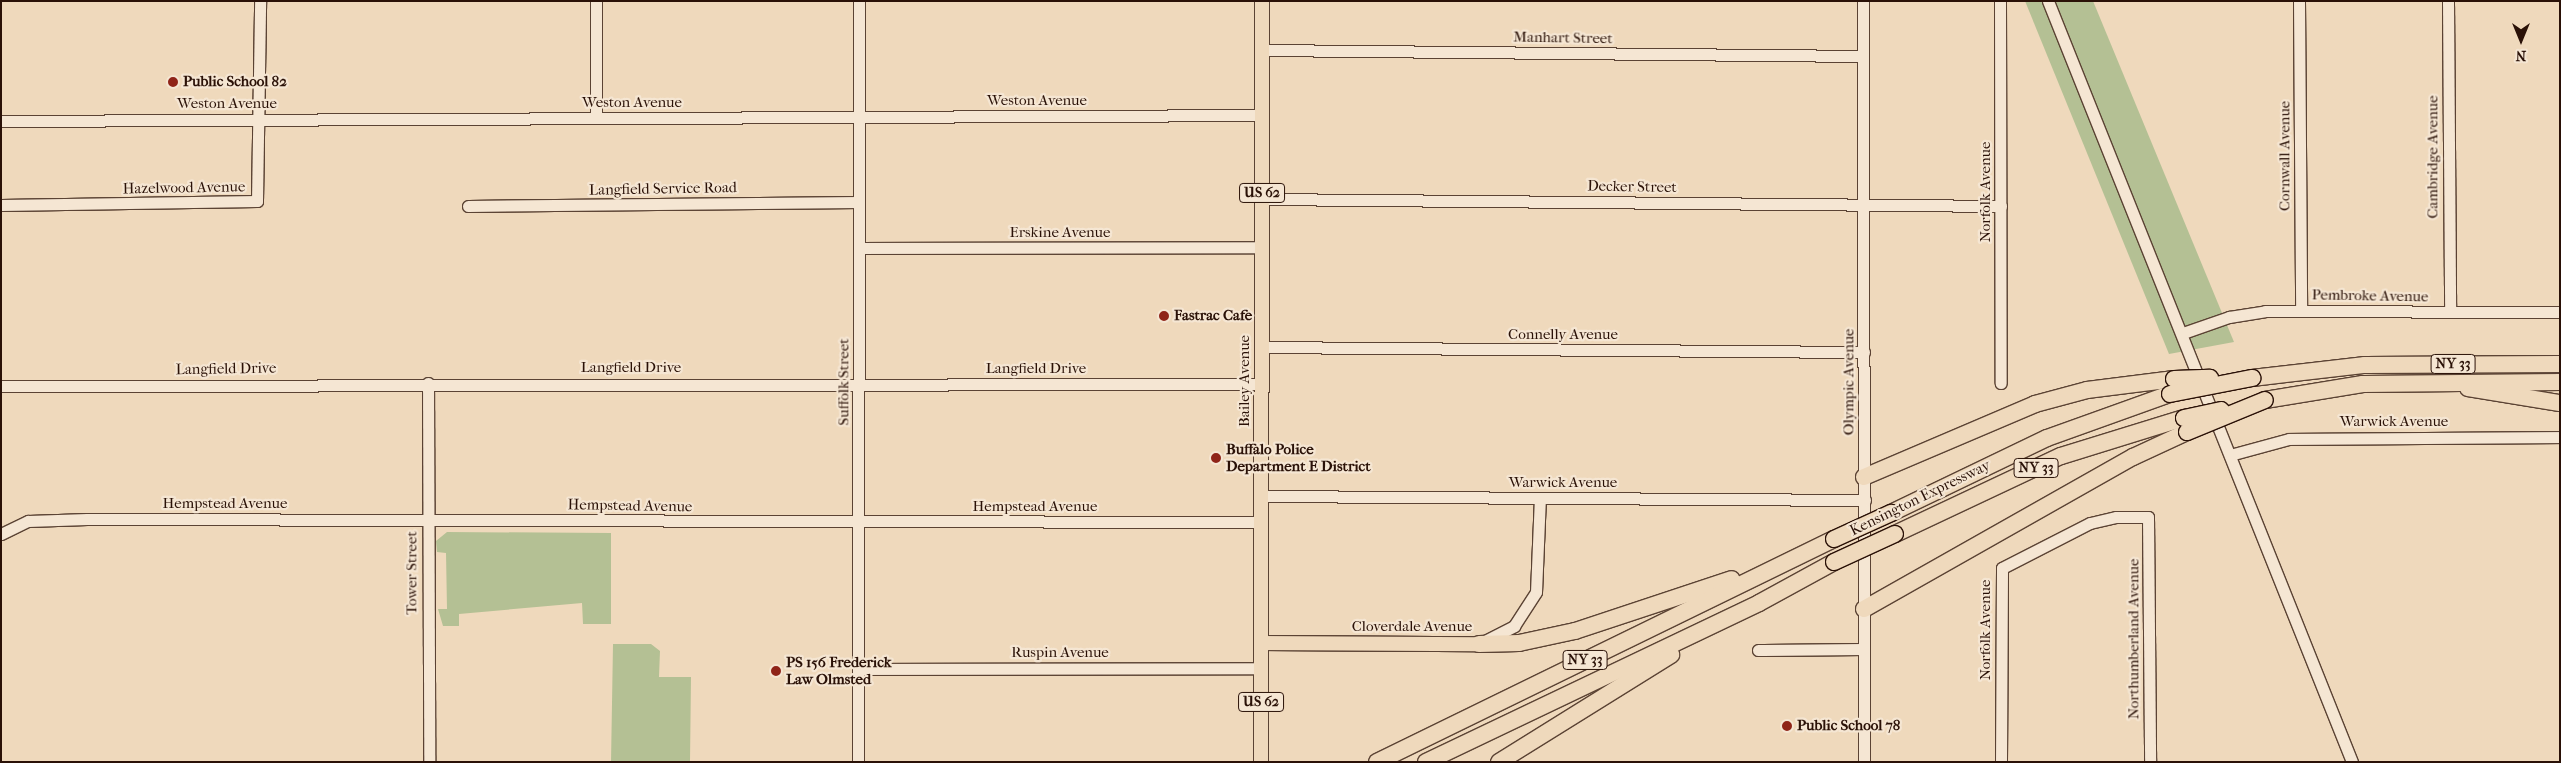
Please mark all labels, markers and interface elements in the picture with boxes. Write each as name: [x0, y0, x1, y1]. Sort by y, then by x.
north arrow: [2496, 15, 2546, 65]
street label: Manhart Street: [1513, 28, 1613, 48]
text: N: [2516, 47, 2526, 64]
place label: Public School 82: [183, 73, 287, 91]
marker: Public School 82: [167, 76, 179, 88]
street label: Weston Avenue: [987, 92, 1087, 110]
street label: Weston Avenue: [582, 94, 682, 112]
street label: Weston Avenue: [177, 95, 277, 113]
street label: Cambridge Avenue: [2424, 95, 2442, 219]
street label: Cornwall Avenue: [2276, 101, 2294, 211]
street label: Norfolk Avenue: [1977, 142, 1995, 242]
street label: Decker Street: [1587, 177, 1677, 197]
street label: Hazelwood Avenue: [123, 178, 245, 198]
street label: Langfield Service Road: [589, 179, 737, 199]
road number: US 62: [1238, 182, 1286, 204]
street label: Erskine Avenue: [1010, 224, 1110, 242]
street label: Pembroke Avenue: [2312, 286, 2428, 306]
place label: Fastrac Cafe: [1174, 307, 1252, 325]
marker: Fastrac Cafe: [1158, 310, 1170, 322]
street label: Connelly Avenue: [1508, 326, 1618, 344]
street label: Olympic Avenue: [1840, 329, 1858, 435]
street label: Bailey Avenue: [1236, 335, 1254, 427]
street label: Suffolk Street: [835, 338, 853, 426]
road number: NY 33: [2430, 352, 2476, 376]
street label: Langfield Drive: [176, 359, 276, 379]
street label: Langfield Drive: [581, 359, 681, 377]
street label: Langfield Drive: [986, 360, 1086, 378]
street label: Warwick Avenue: [2340, 413, 2448, 431]
place label: Buffalo Police Department E District: [1226, 440, 1371, 475]
marker: Buffalo Police Department E District: [1210, 452, 1222, 464]
street label: Kensington Expressway: [1847, 456, 1993, 540]
road number: NY 33: [2014, 456, 2058, 479]
street label: Warwick Avenue: [1509, 474, 1617, 492]
street label: Hempstead Avenue: [163, 495, 287, 513]
street label: Hempstead Avenue: [567, 496, 693, 516]
street label: Hempstead Avenue: [973, 498, 1097, 516]
street label: Tower Street: [403, 531, 421, 615]
street label: Northumberland Avenue: [2125, 559, 2143, 719]
street label: Norfolk Avenue: [1977, 580, 1995, 680]
street label: Cloverdale Avenue: [1352, 618, 1472, 636]
street label: Ruspin Avenue: [1011, 644, 1109, 662]
road number: NY 33: [1562, 648, 1608, 672]
place label: PS 156 Frederick Law Olmsted: [786, 653, 891, 688]
marker: PS 156 Frederick Law Olmsted: [770, 665, 782, 677]
road number: US 62: [1237, 690, 1285, 714]
place label: Public School 78: [1797, 717, 1900, 735]
marker: Public School 78: [1781, 720, 1793, 732]

